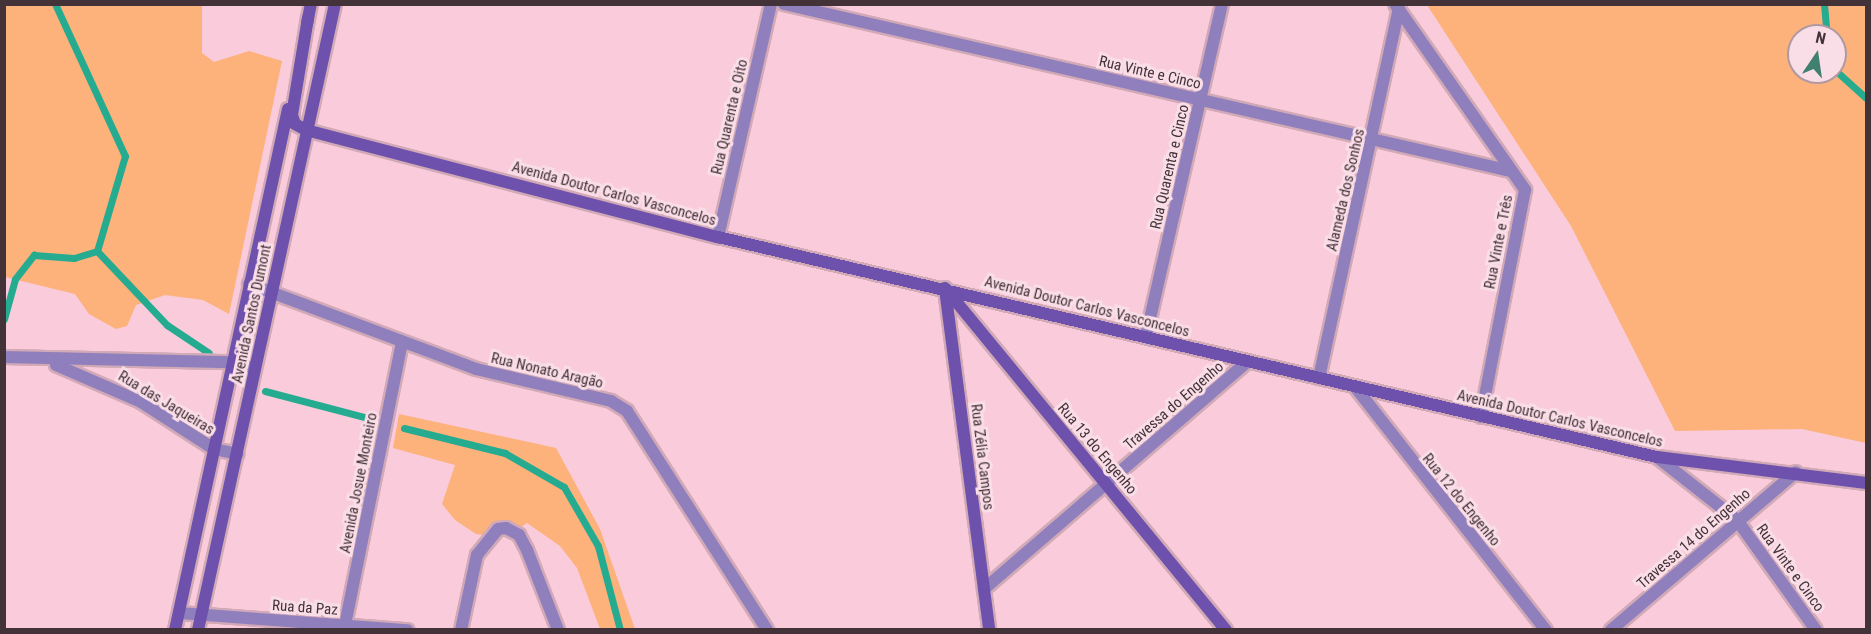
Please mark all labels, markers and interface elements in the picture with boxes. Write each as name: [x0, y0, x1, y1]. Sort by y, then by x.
north arrow: [1787, 24, 1847, 84]
text: N: [1814, 28, 1828, 48]
street label: Rua Vinte e Cinco: [1097, 53, 1203, 93]
street label: Rua Quarenta e Oito: [708, 58, 752, 176]
street label: Rua Quarenta e Cinco: [1147, 103, 1193, 231]
street label: Alameda dos Sonhos: [1323, 127, 1369, 253]
street label: Avenida Doutor Carlos Vasconcelos: [510, 158, 718, 230]
street label: Rua Vinte e Três: [1481, 193, 1517, 291]
street label: Avenida Santos Dumont: [229, 243, 275, 385]
street label: Avenida Doutor Carlos Vasconcelos: [983, 273, 1191, 341]
street label: Rua Nonato Aragão: [489, 349, 605, 393]
street label: Travessa do Engenho: [1121, 358, 1227, 454]
street label: Rua das Jaqueiras: [115, 367, 217, 439]
street label: Avenida Doutor Carlos Vasconcelos: [1455, 387, 1665, 451]
street label: Rua 13 do Engenho: [1054, 400, 1140, 498]
street label: Rua Zélia Campos: [967, 403, 997, 511]
street label: Avenida Josue Monteiro: [337, 411, 381, 555]
street label: Rua 12 do Engenho: [1418, 450, 1504, 550]
street label: Travessa 14 do Engenho: [1634, 485, 1754, 593]
street label: Rua Vinte e Cinco: [1752, 521, 1828, 615]
street label: Rua da Paz: [271, 597, 339, 619]

